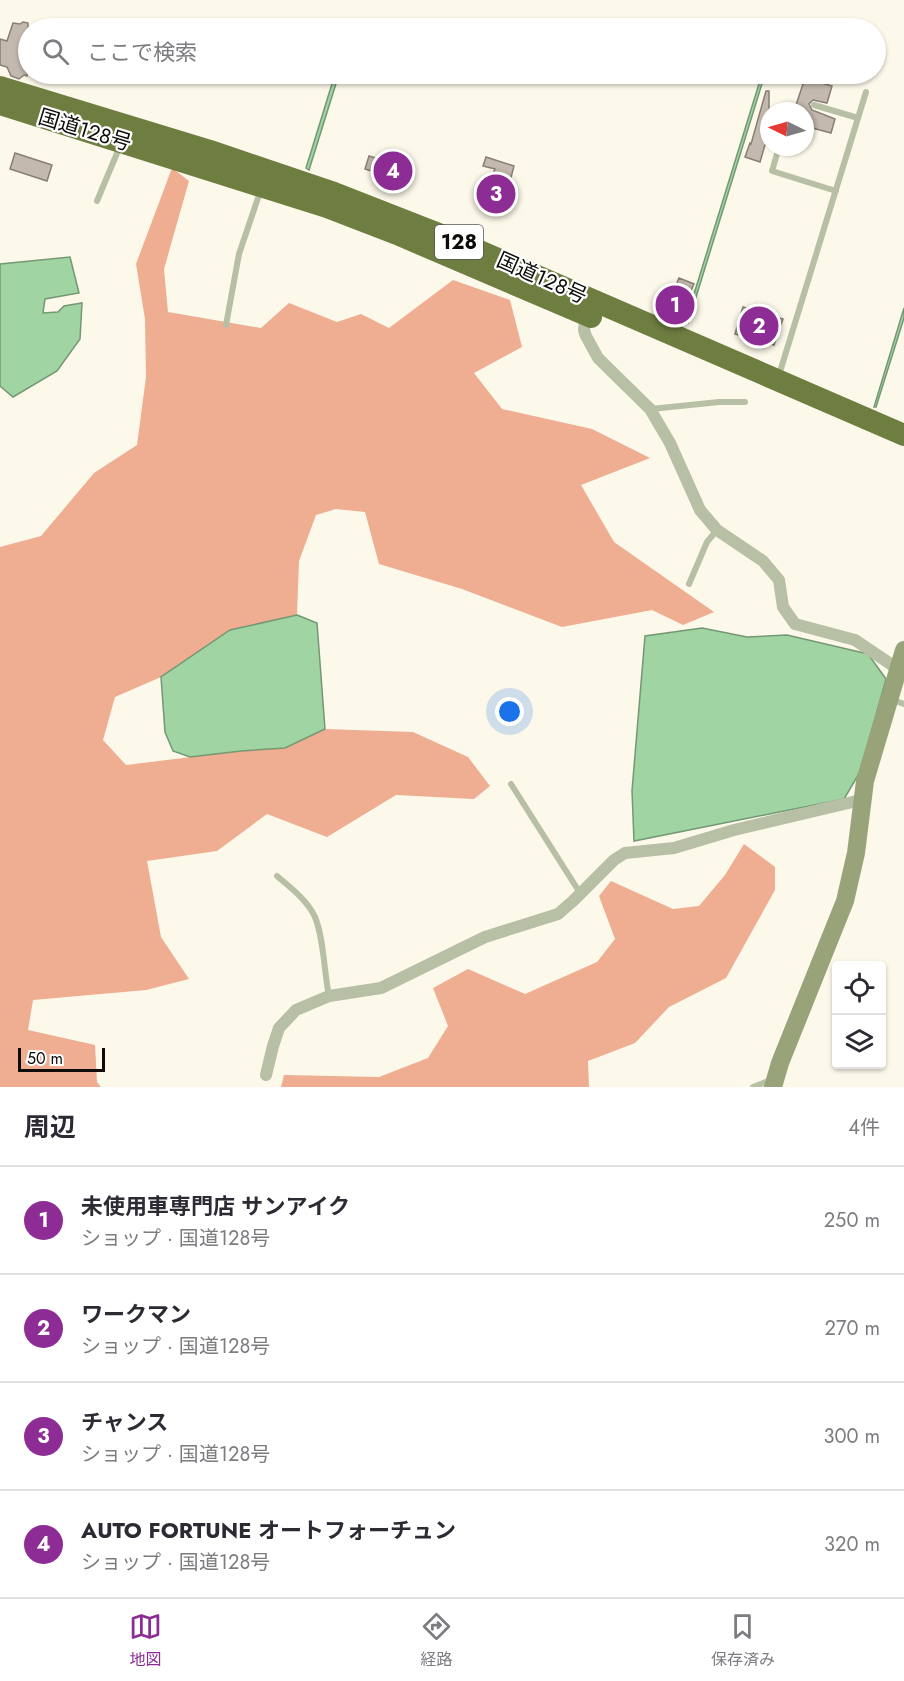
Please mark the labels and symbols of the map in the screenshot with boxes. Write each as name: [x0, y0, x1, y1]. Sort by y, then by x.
street label: 国道128号: [35, 102, 135, 158]
north arrow: [760, 102, 814, 156]
pin: 4: [374, 148, 412, 194]
pin: 3: [476, 172, 516, 216]
road number: 128: [435, 225, 483, 259]
street label: 国道128号: [492, 245, 592, 311]
pin: 1: [656, 282, 694, 328]
pin: 2: [740, 304, 778, 348]
your location: [495, 697, 524, 726]
scale bar: [18, 1045, 105, 1072]

